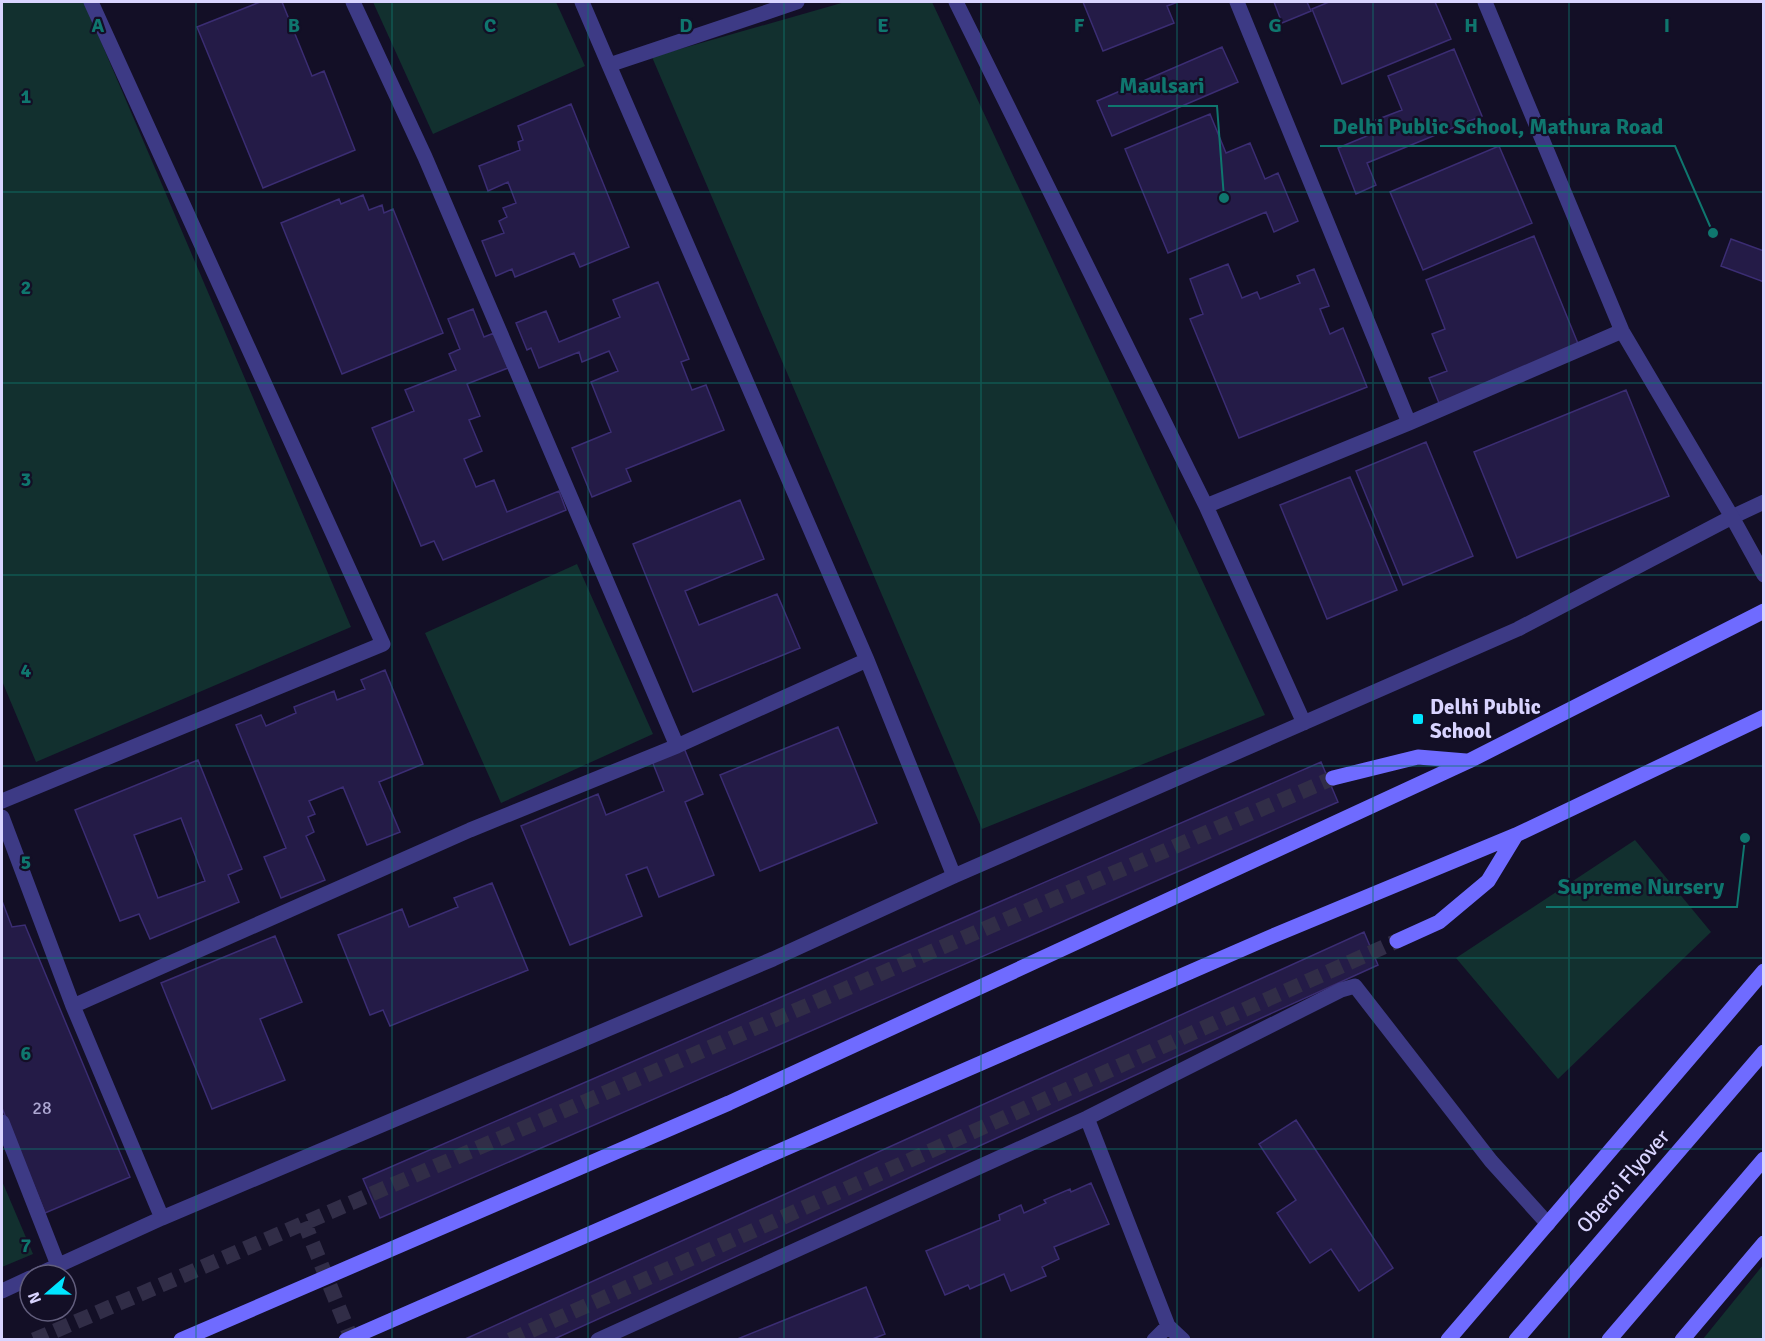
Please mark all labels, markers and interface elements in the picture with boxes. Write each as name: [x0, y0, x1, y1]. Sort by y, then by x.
text: A: [92, 13, 105, 38]
text: B: [288, 13, 300, 38]
text: C: [484, 13, 496, 38]
text: D: [679, 13, 693, 38]
text: E: [877, 13, 889, 38]
text: F: [1074, 13, 1085, 38]
text: G: [1268, 13, 1282, 38]
text: H: [1464, 13, 1478, 38]
text: I: [1664, 13, 1670, 38]
callout: Maulsari: [1108, 66, 1217, 106]
text: Maulsari: [1119, 72, 1205, 99]
text: 1: [21, 84, 32, 109]
callout: Delhi Public School, Mathura Road: [1320, 106, 1675, 146]
text: Delhi Public School, Mathura Road: [1333, 113, 1664, 140]
text: 2: [21, 275, 31, 300]
text: 3: [21, 467, 31, 492]
text: 4: [21, 658, 32, 683]
place label: Delhi Public School: [1430, 694, 1541, 744]
marker: Delhi Public School: [1411, 712, 1425, 726]
text: 5: [21, 850, 31, 875]
callout: Supreme Nursery: [1546, 867, 1737, 907]
text: Supreme Nursery: [1558, 873, 1724, 900]
text: 6: [21, 1041, 32, 1066]
house number: 28: [32, 1097, 52, 1119]
street label: Oberoi Flyover: [1571, 1124, 1675, 1238]
text: 7: [21, 1233, 32, 1258]
north arrow: [18, 1263, 78, 1323]
text: N: [24, 1289, 46, 1306]

